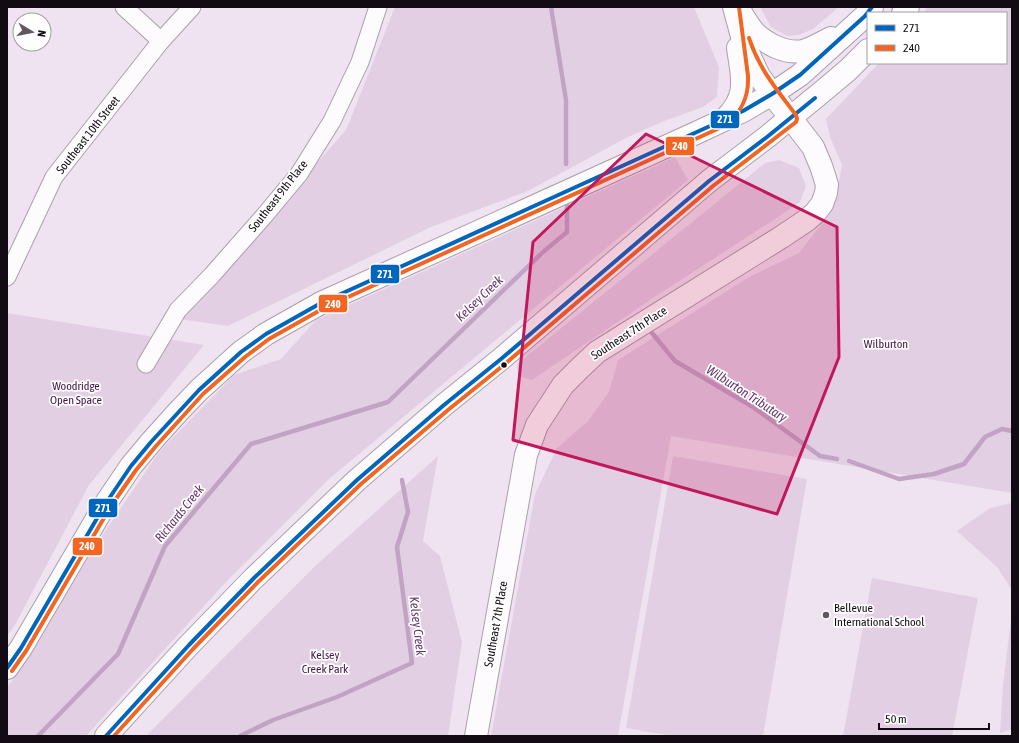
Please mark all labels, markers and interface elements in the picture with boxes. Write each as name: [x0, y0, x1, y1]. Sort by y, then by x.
north arrow: [12, 12, 52, 52]
legend: [867, 12, 1007, 64]
text: 271: [903, 21, 920, 35]
text: N: [35, 29, 48, 38]
text: 240: [903, 41, 920, 55]
street label: Southeast 10th Street: [53, 93, 123, 177]
line badge: 271: [710, 110, 740, 129]
text: 271: [717, 113, 733, 125]
line badge: 240: [665, 136, 695, 156]
text: 240: [672, 140, 688, 152]
street label: Southeast 9th Place: [246, 157, 310, 235]
line badge: 271: [370, 264, 400, 284]
text: 271: [377, 268, 393, 280]
water label: Kelsey Creek: [453, 272, 506, 324]
line badge: 240: [318, 294, 348, 313]
text: 240: [325, 298, 341, 310]
street label: Southeast 7th Place: [589, 303, 669, 363]
park label: Wilburton: [864, 337, 908, 351]
unlabelled marker: [499, 360, 509, 370]
water label: Wilburton Tributary: [704, 362, 790, 425]
park label: Woodridge Open Space: [50, 379, 102, 407]
water label: Richards Creek: [152, 481, 207, 545]
line badge: 271: [88, 498, 118, 518]
text: 271: [95, 502, 111, 514]
line badge: 240: [72, 537, 103, 556]
text: 240: [79, 540, 95, 552]
street label: Southeast 7th Place: [482, 580, 510, 668]
water label: Kelsey Creek: [406, 596, 429, 657]
place label: Bellevue International School: [834, 601, 925, 629]
marker: Bellevue International School: [821, 610, 831, 620]
park label: Kelsey Creek Park: [302, 648, 349, 676]
scale bar: [879, 705, 989, 731]
text: 50 m: [885, 712, 907, 726]

